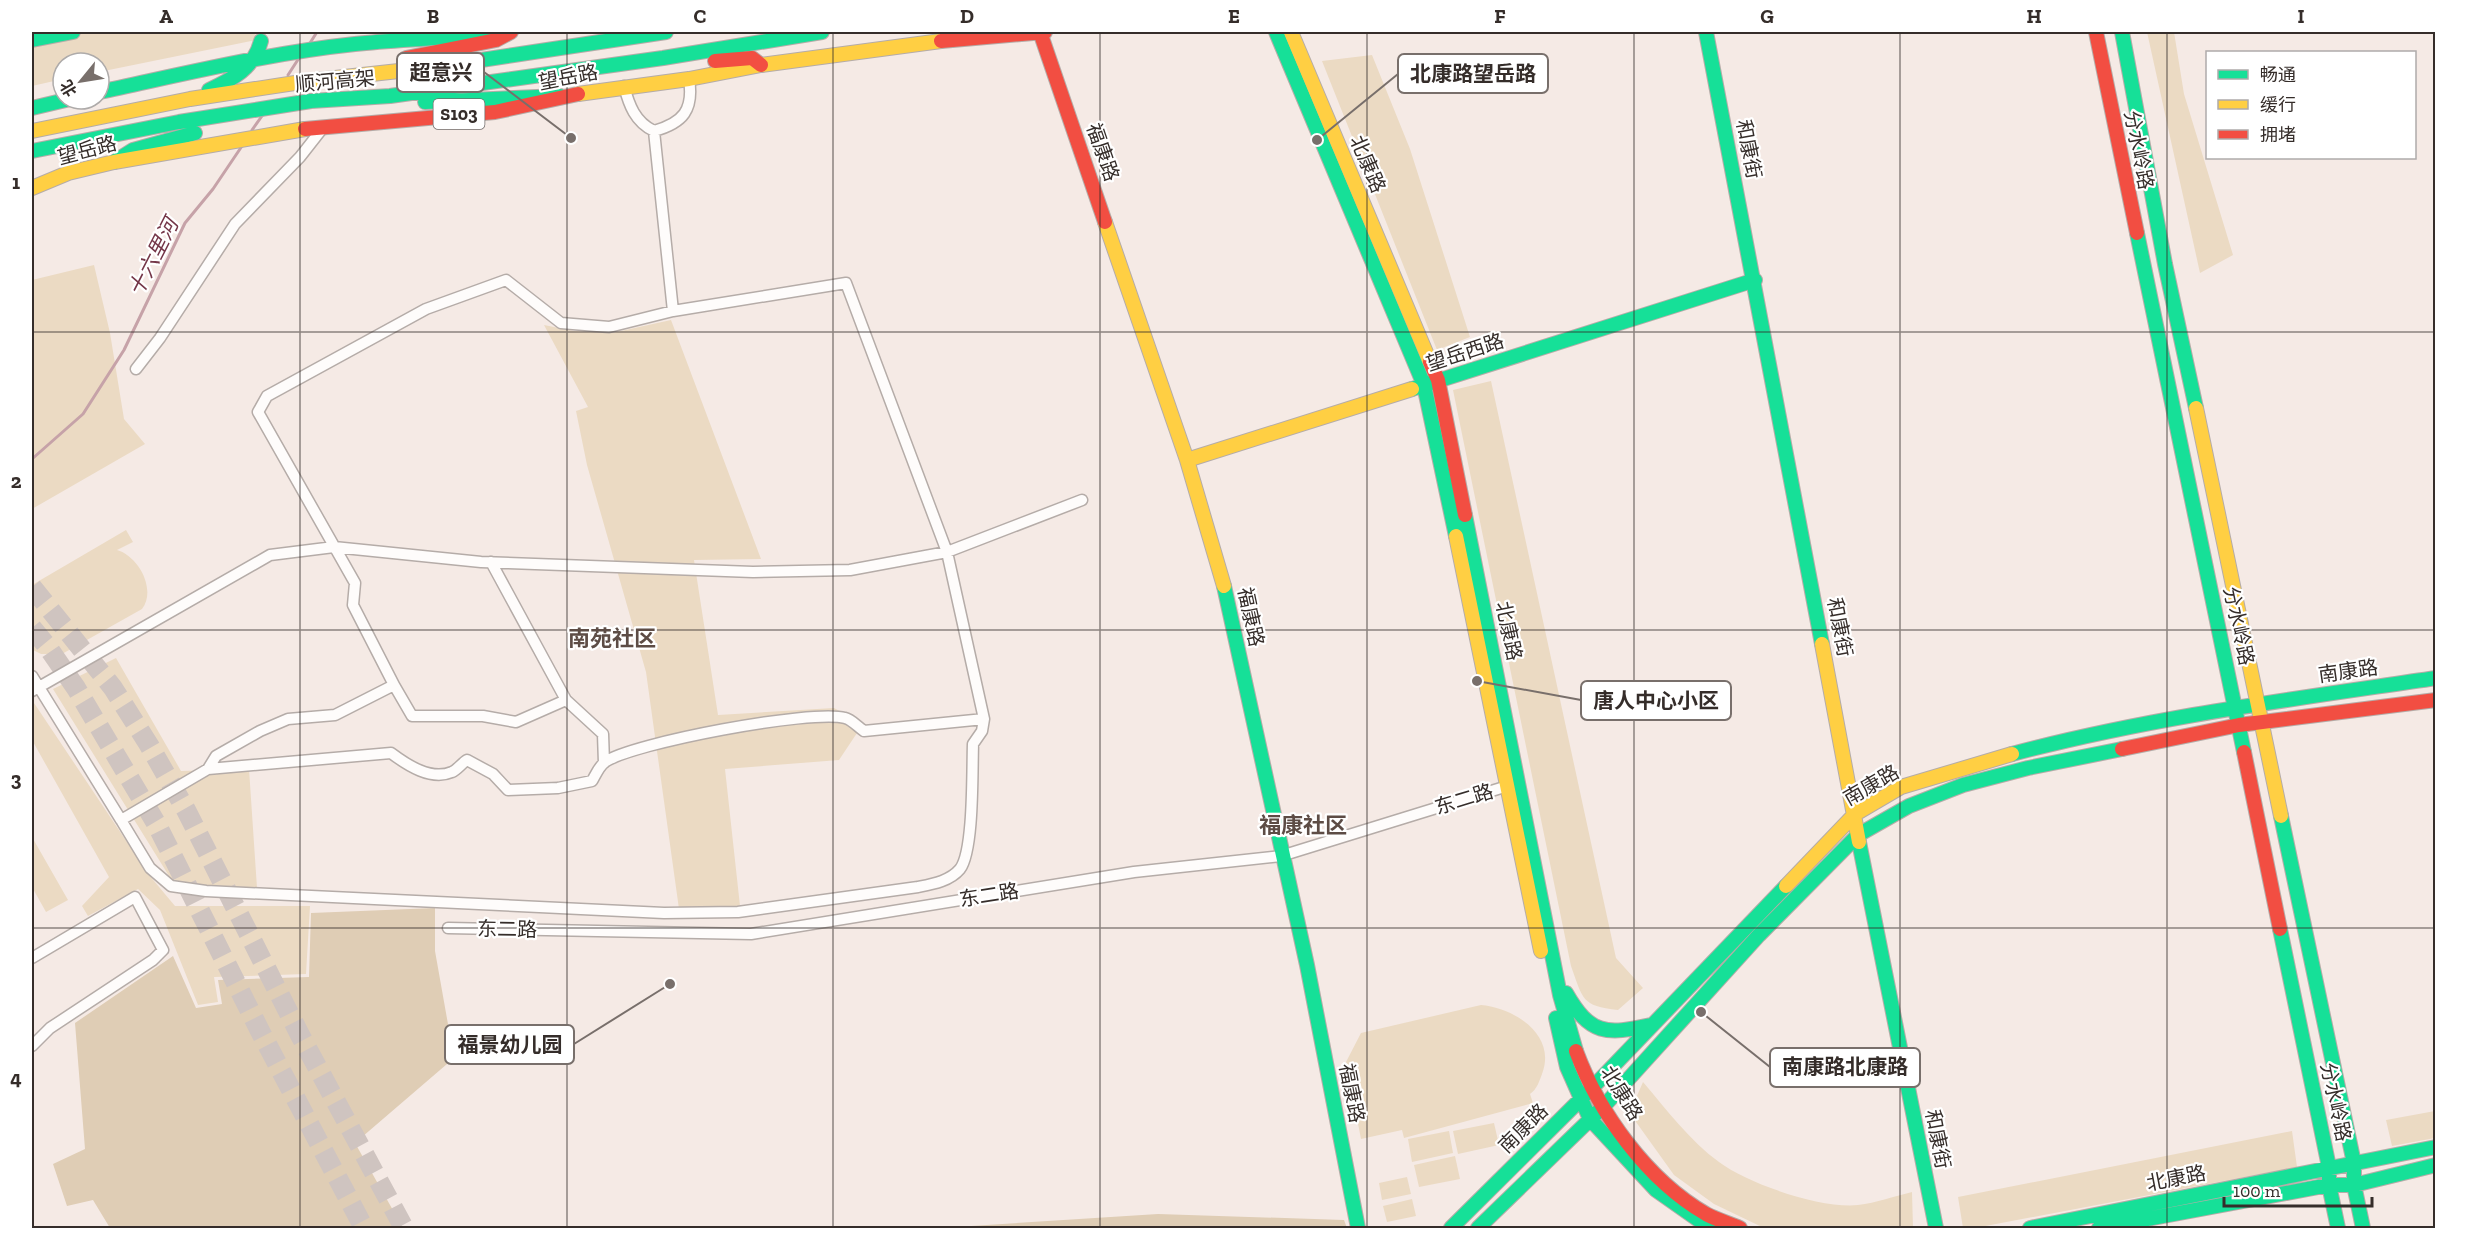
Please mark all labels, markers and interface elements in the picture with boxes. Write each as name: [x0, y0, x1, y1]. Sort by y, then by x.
text: A: [159, 4, 173, 28]
text: B: [427, 4, 439, 28]
text: C: [694, 4, 707, 28]
text: D: [960, 4, 974, 28]
text: E: [1228, 4, 1240, 28]
text: F: [1494, 4, 1506, 28]
text: G: [1760, 4, 1774, 28]
text: H: [2026, 4, 2042, 28]
text: I: [2297, 4, 2305, 28]
north arrow: [51, 51, 111, 111]
legend: [2206, 51, 2416, 159]
callout: 超意兴: [397, 53, 484, 92]
callout: 北康路望岳路: [1398, 54, 1548, 93]
street label: 望岳路: [536, 59, 600, 95]
text: 超意兴: [410, 60, 473, 85]
text: 北康路望岳路: [1410, 61, 1536, 86]
text: 畅通: [2260, 64, 2296, 86]
street label: 顺河高架: [294, 66, 376, 96]
text: 北: [56, 77, 81, 100]
text: 缓行: [2260, 94, 2296, 116]
road number: S103: [434, 99, 484, 129]
street label: 分水岭路: [2120, 108, 2158, 192]
street label: 和康街: [1731, 117, 1767, 181]
street label: 福康路: [1082, 120, 1124, 184]
text: 拥堵: [2260, 124, 2296, 146]
street label: 望岳路: [55, 131, 119, 169]
street label: 北康路: [1345, 132, 1391, 196]
text: 1: [12, 170, 20, 194]
water label: 十六里河: [123, 210, 185, 300]
street label: 望岳西路: [1423, 328, 1507, 376]
text: 2: [11, 469, 22, 493]
street label: 分水岭路: [2219, 584, 2259, 668]
street label: 福康路: [1233, 585, 1269, 649]
street label: 和康街: [1822, 595, 1858, 659]
street label: 北康路: [1491, 599, 1527, 663]
district label: 南苑社区: [568, 625, 656, 652]
street label: 南康路: [2317, 655, 2379, 687]
callout: 唐人中心小区: [1581, 681, 1731, 720]
text: 唐人中心小区: [1593, 688, 1719, 713]
street label: 南康路: [1839, 760, 1903, 810]
text: 3: [11, 767, 22, 791]
street label: 东二路: [1432, 779, 1496, 819]
district label: 福康社区: [1259, 812, 1347, 839]
street label: 东二路: [957, 878, 1021, 912]
street label: 东二路: [477, 916, 537, 942]
callout: 福景幼儿园: [445, 1025, 574, 1064]
text: 福景幼儿园: [458, 1032, 563, 1057]
callout: 南康路北康路: [1770, 1048, 1920, 1087]
text: 南康路北康路: [1782, 1054, 1908, 1079]
street label: 分水岭路: [2316, 1060, 2356, 1144]
street label: 福康路: [1334, 1061, 1370, 1125]
street label: 北康路: [1596, 1061, 1648, 1125]
text: 4: [10, 1066, 22, 1090]
street label: 南康路: [1493, 1098, 1553, 1158]
street label: 和康街: [1920, 1107, 1956, 1171]
street label: 北康路: [2144, 1160, 2208, 1196]
scale bar: [2224, 1170, 2372, 1208]
text: 100 m: [2233, 1180, 2281, 1202]

